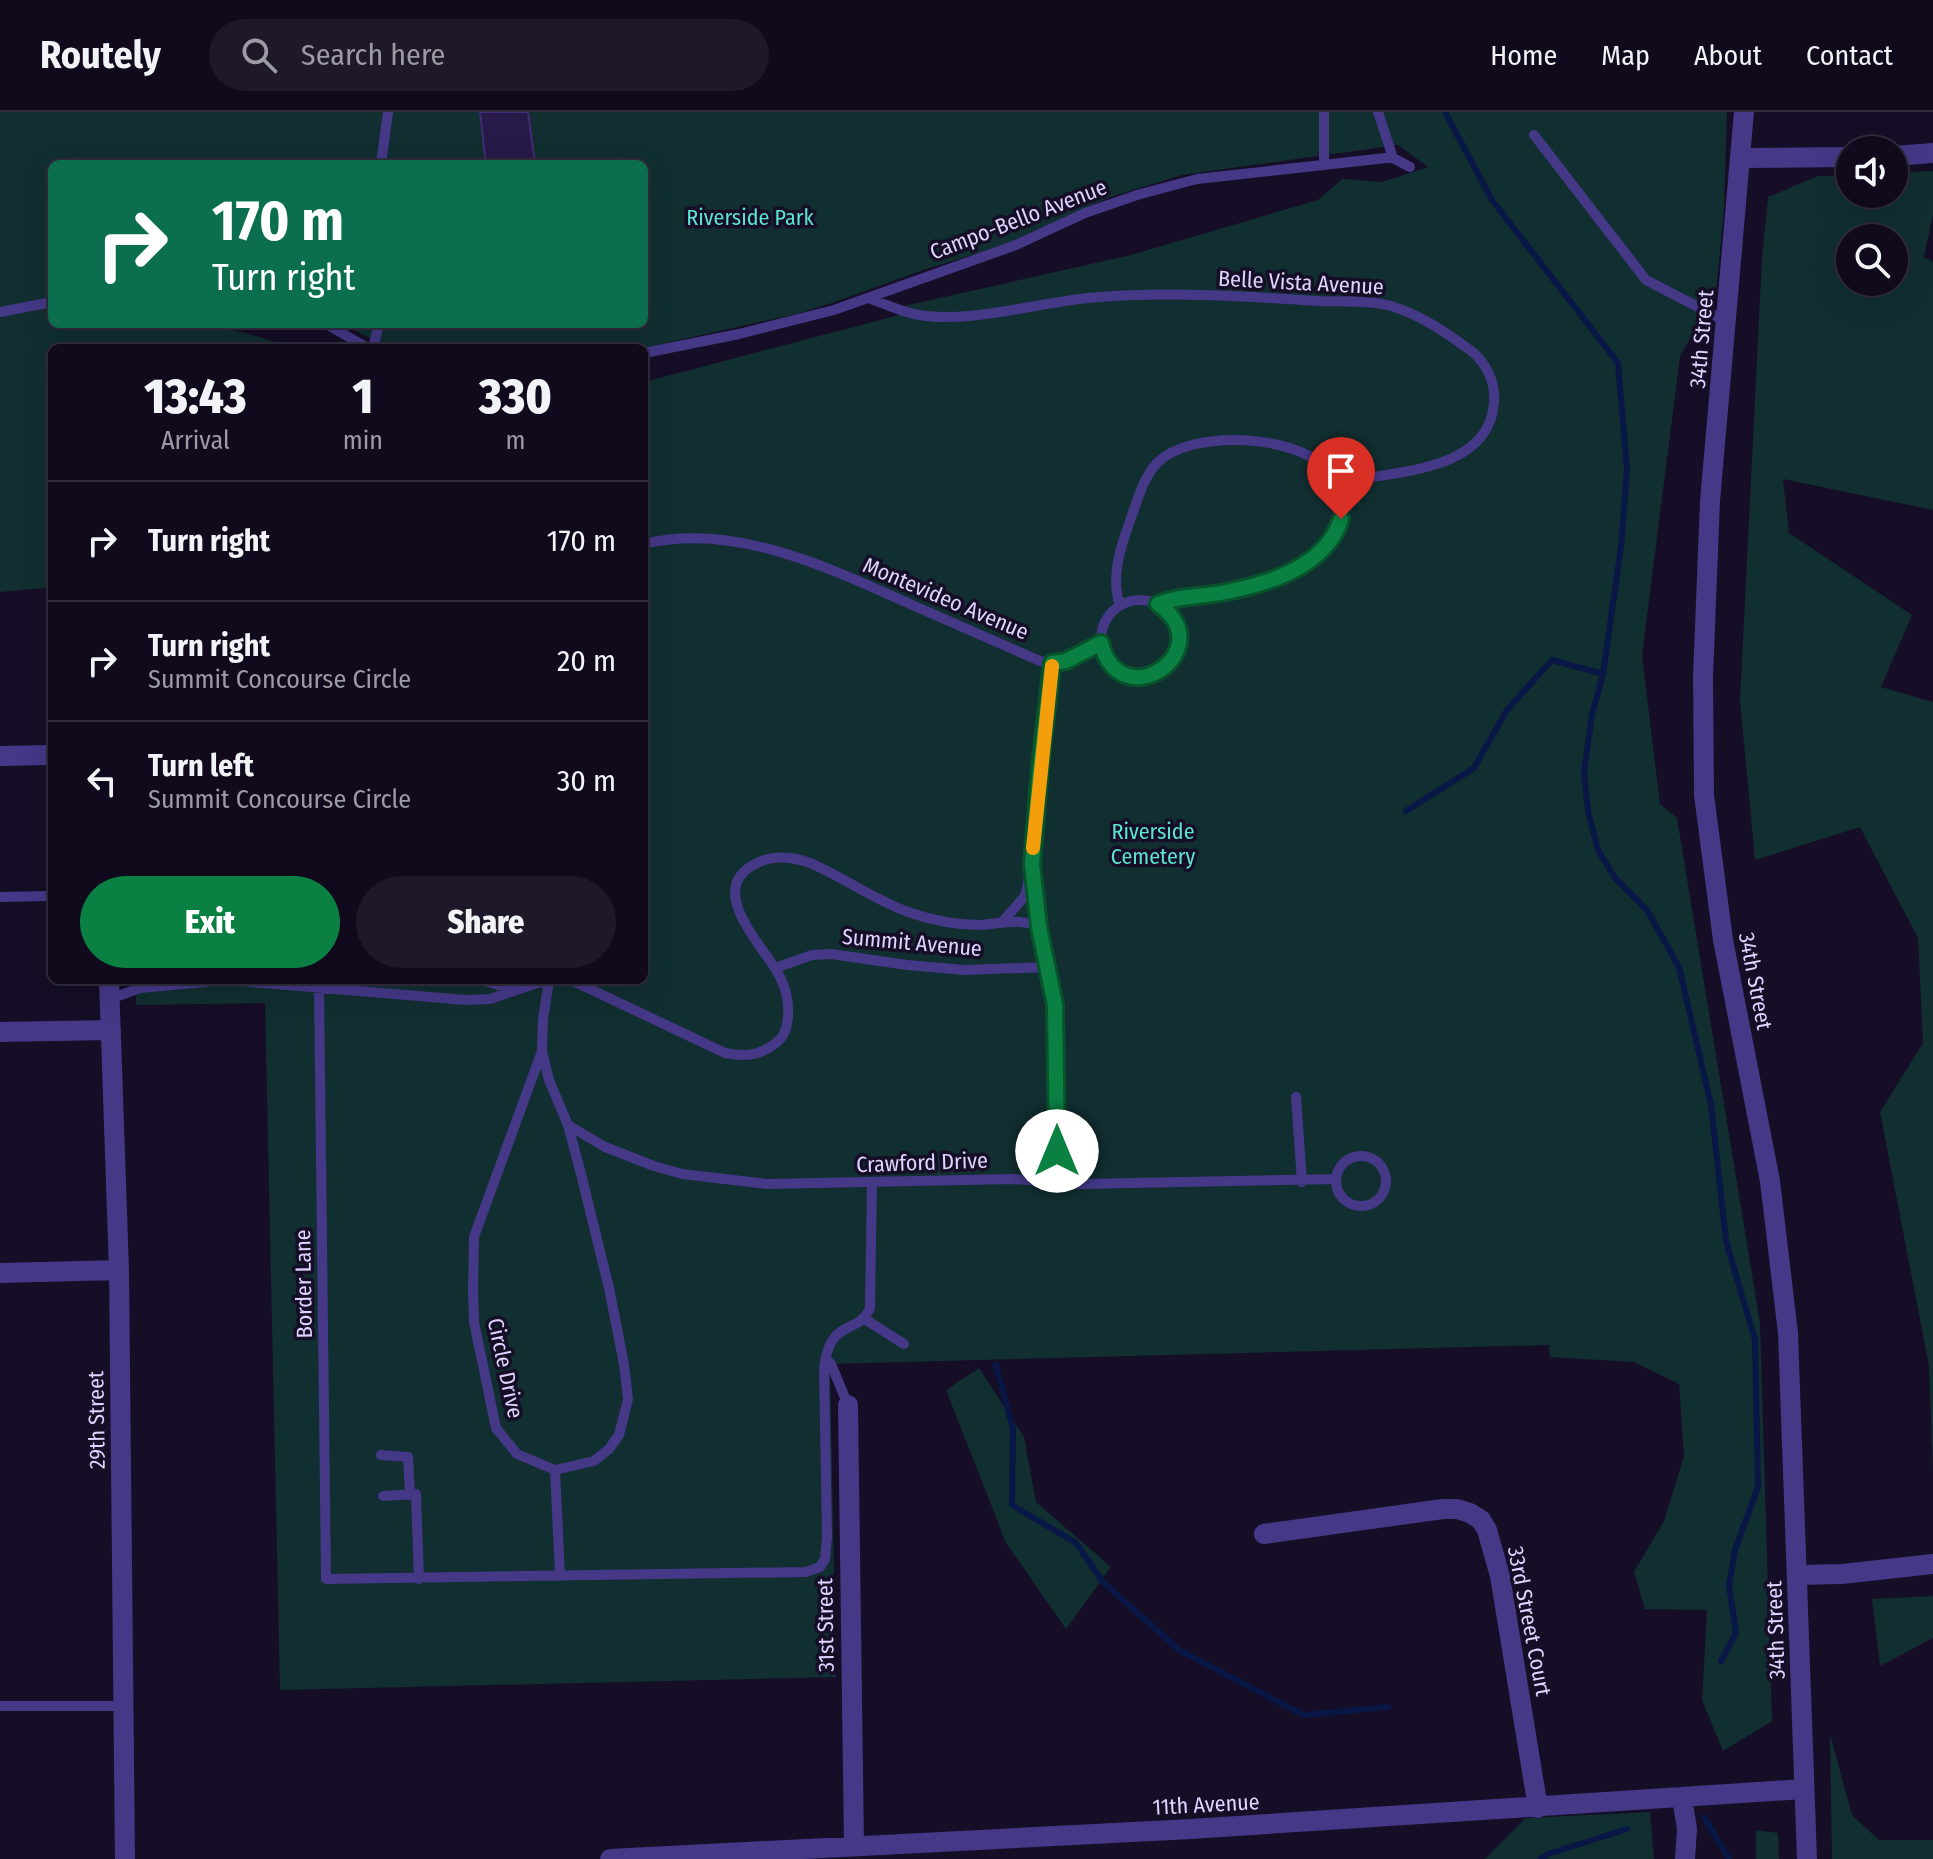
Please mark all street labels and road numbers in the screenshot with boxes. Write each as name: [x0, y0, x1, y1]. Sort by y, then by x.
street label: Campo-Bello Avenue: [926, 173, 1110, 266]
street label: Belle Vista Avenue: [1218, 265, 1384, 300]
street label: 34th Street: [1684, 288, 1719, 389]
street label: Montevideo Avenue: [859, 551, 1033, 646]
street label: Summit Avenue: [841, 923, 983, 962]
street label: 34th Street: [1733, 930, 1778, 1033]
street label: Crawford Drive: [856, 1147, 988, 1178]
street label: Border Lane: [289, 1229, 318, 1339]
street label: Circle Drive: [482, 1316, 529, 1421]
street label: 29th Street: [82, 1370, 111, 1469]
street label: 33rd Street Court: [1502, 1544, 1557, 1699]
street label: 31st Street: [811, 1577, 840, 1672]
street label: 34th Street: [1760, 1579, 1791, 1680]
street label: 11th Avenue: [1152, 1788, 1260, 1821]

